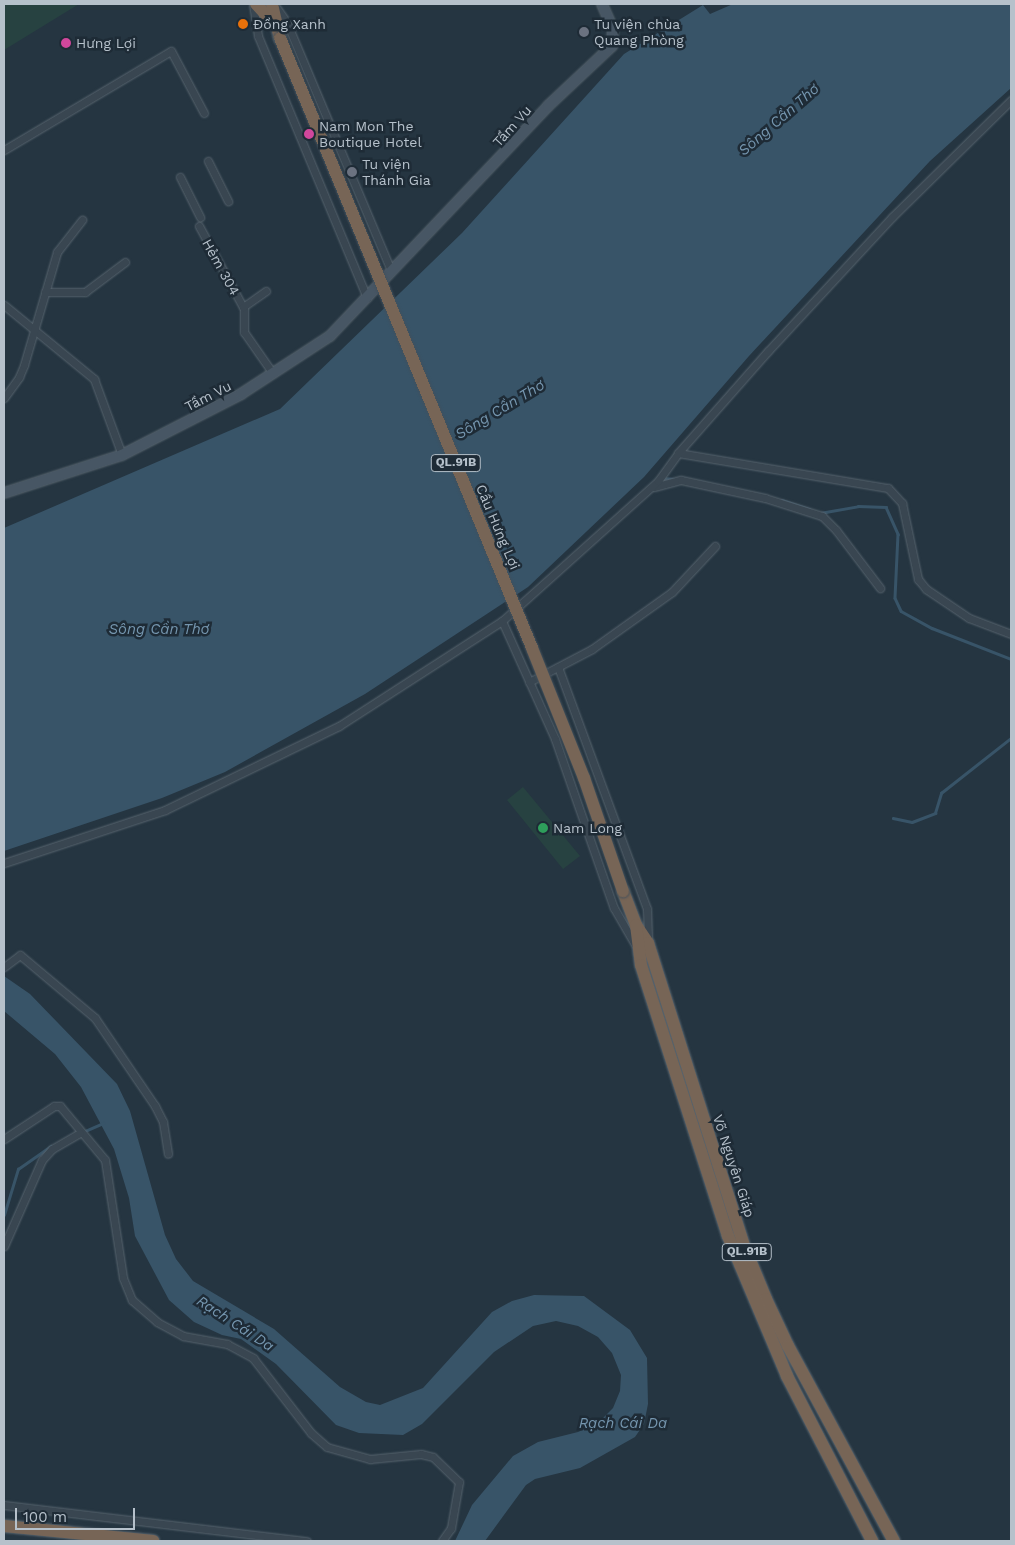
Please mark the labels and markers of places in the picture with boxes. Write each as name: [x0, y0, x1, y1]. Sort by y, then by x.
place label: Đồng Xanh: [253, 16, 326, 32]
place label: Tu viện chùa Quang Phòng: [594, 16, 684, 48]
marker: Đồng Xanh: [237, 18, 249, 30]
marker: Tu viện chùa Quang Phòng: [578, 26, 590, 38]
place label: Hưng Lợi: [76, 35, 136, 51]
marker: Hưng Lợi: [60, 37, 72, 49]
place label: Nam Mon The Boutique Hotel: [319, 118, 422, 150]
marker: Nam Mon The Boutique Hotel: [303, 128, 315, 140]
place label: Tu viện Thánh Gia: [362, 156, 431, 188]
marker: Tu viện Thánh Gia: [346, 166, 358, 178]
place label: Nam Long: [553, 820, 622, 836]
marker: Nam Long: [537, 822, 549, 834]

